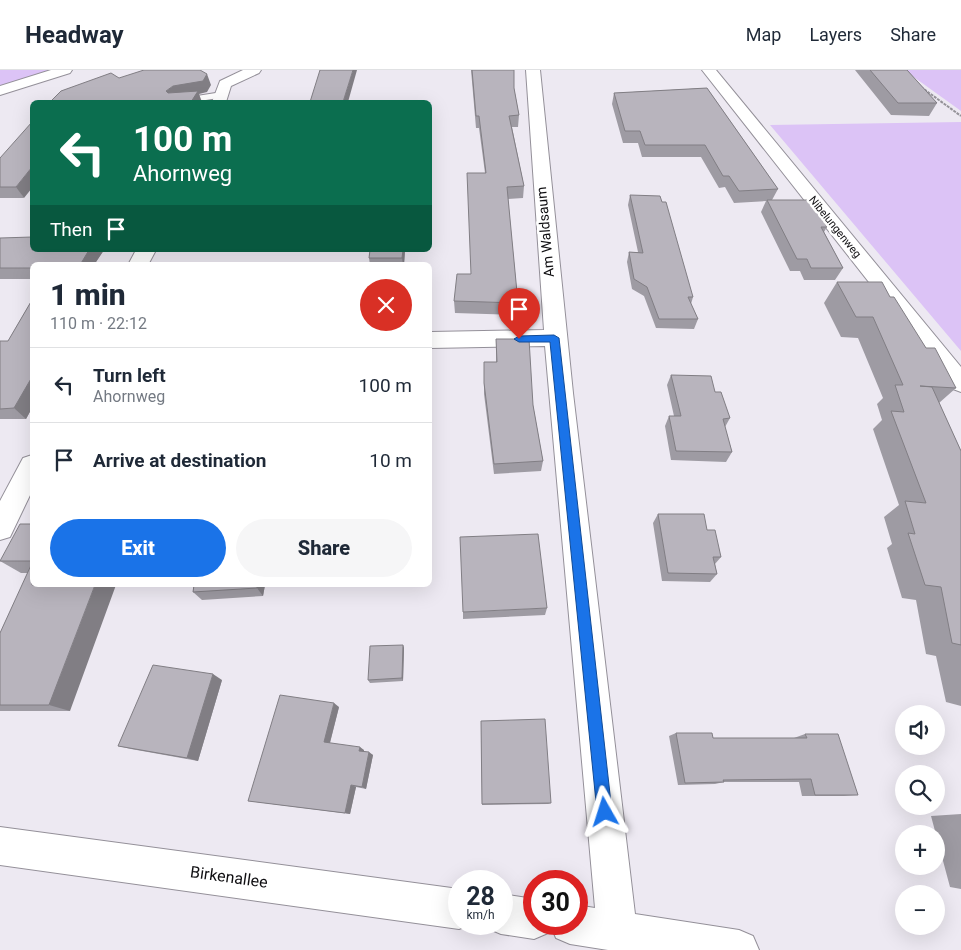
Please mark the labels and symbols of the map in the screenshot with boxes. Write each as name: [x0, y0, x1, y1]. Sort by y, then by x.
street label: Am Waldsaum: [533, 186, 557, 278]
street label: Nibelungenweg: [806, 193, 864, 261]
pin: [498, 288, 540, 339]
position arrow: [578, 785, 630, 837]
street label: Birkenallee: [189, 862, 269, 892]
speed limit sign: 30: [523, 870, 588, 935]

